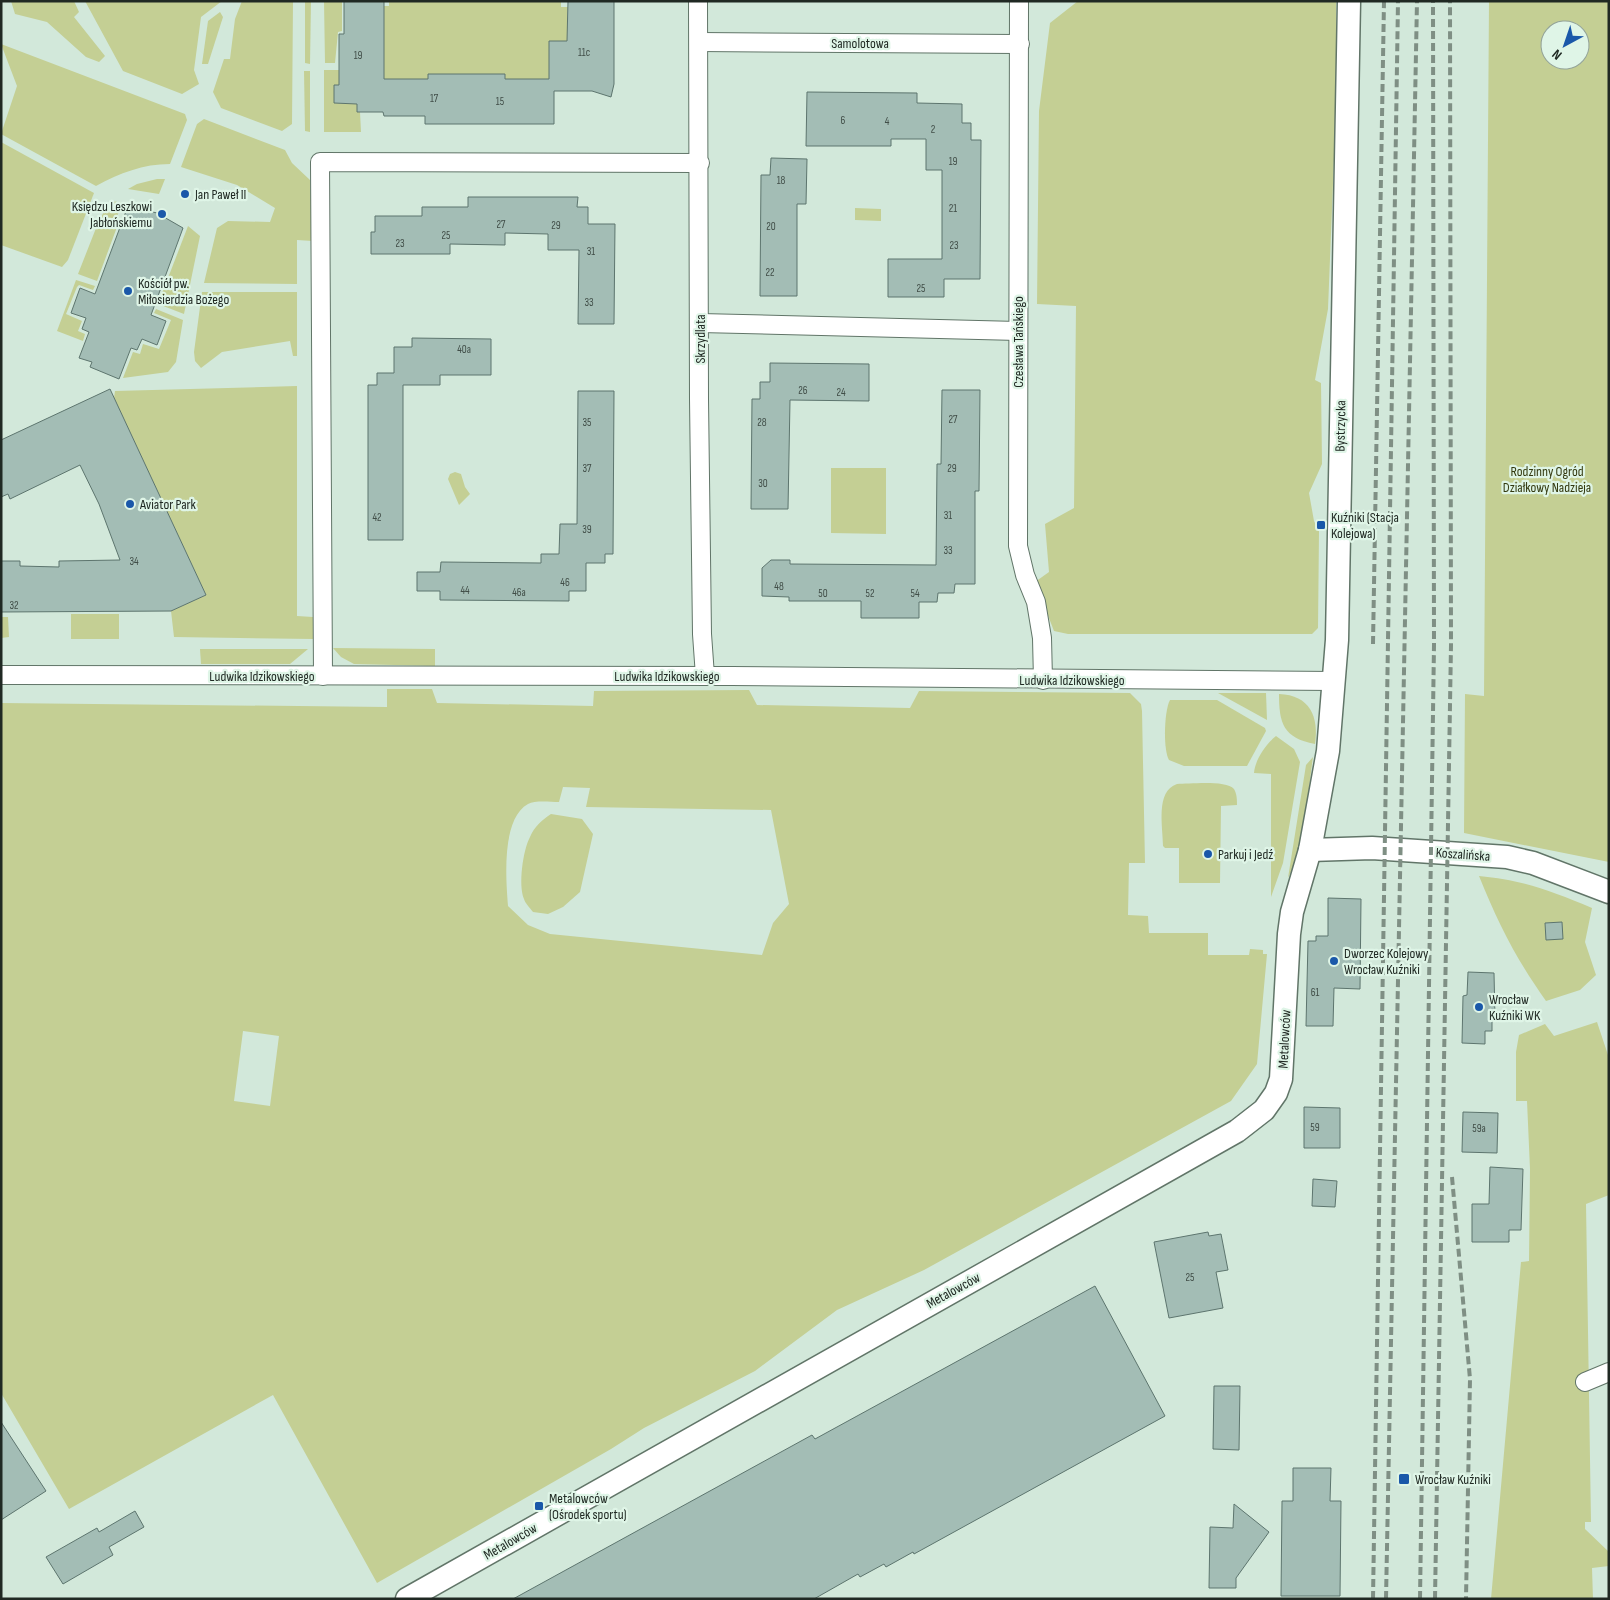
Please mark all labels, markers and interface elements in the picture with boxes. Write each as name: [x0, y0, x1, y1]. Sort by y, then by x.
north arrow: [1540, 20, 1590, 70]
street label: Samolotowa: [831, 35, 889, 52]
house number: 11c: [578, 46, 590, 59]
text: N: [1549, 46, 1565, 63]
house number: 19: [354, 49, 362, 62]
house number: 17: [430, 92, 439, 105]
house number: 15: [496, 95, 504, 108]
house number: 6: [841, 114, 846, 127]
house number: 4: [885, 115, 890, 128]
house number: 2: [931, 123, 936, 136]
house number: 19: [949, 155, 957, 168]
house number: 18: [777, 174, 786, 187]
place label: Jan Paweł II: [194, 186, 246, 203]
marker: Jan Paweł II: [179, 188, 191, 200]
place label: Księdzu Leszkowi Jabłońskiemu: [72, 198, 152, 231]
house number: 21: [949, 202, 957, 215]
marker: Księdzu Leszkowi Jabłońskiemu: [156, 208, 168, 220]
house number: 27: [497, 218, 506, 231]
house number: 29: [551, 219, 561, 232]
house number: 20: [766, 220, 776, 233]
house number: 25: [442, 229, 450, 242]
house number: 23: [395, 237, 405, 250]
house number: 23: [949, 239, 959, 252]
house number: 31: [587, 245, 595, 258]
house number: 22: [765, 266, 775, 279]
place label: Kościół pw. Miłosierdzia Bożego: [138, 275, 229, 308]
house number: 25: [917, 282, 925, 295]
marker: Kościół pw. Miłosierdzia Bożego: [122, 285, 134, 297]
house number: 33: [584, 296, 594, 309]
street label: Czesława Tańskiego: [1010, 296, 1027, 388]
street label: Skrzydlata: [692, 314, 709, 364]
house number: 40a: [457, 343, 471, 356]
house number: 26: [798, 384, 808, 397]
house number: 24: [836, 386, 846, 399]
street label: Bystrzycka: [1332, 400, 1349, 452]
house number: 27: [949, 413, 958, 426]
house number: 35: [582, 416, 592, 429]
house number: 28: [757, 416, 767, 429]
house number: 37: [582, 462, 592, 475]
house number: 29: [947, 462, 957, 475]
park label: Rodzinny Ogród Działkowy Nadzieja: [1503, 463, 1591, 496]
house number: 30: [758, 477, 768, 490]
place label: Aviator Park: [139, 496, 197, 513]
marker: Aviator Park: [124, 498, 136, 510]
house number: 31: [944, 509, 952, 522]
place label: Kuźniki (Stacja Kolejowa): [1331, 509, 1399, 542]
house number: 42: [372, 511, 382, 524]
marker: Kuźniki (Stacja Kolejowa): [1315, 519, 1327, 531]
house number: 39: [582, 523, 592, 536]
house number: 33: [943, 544, 953, 557]
house number: 34: [129, 555, 139, 568]
house number: 46: [560, 576, 570, 589]
house number: 48: [774, 580, 784, 593]
house number: 44: [460, 584, 470, 597]
house number: 46a: [512, 586, 526, 599]
house number: 50: [818, 587, 828, 600]
house number: 52: [866, 587, 875, 600]
house number: 54: [910, 587, 920, 600]
house number: 32: [9, 599, 19, 612]
street label: Ludwika Idzikowskiego: [209, 668, 315, 685]
street label: Ludwika Idzikowskiego: [614, 668, 720, 685]
street label: Ludwika Idzikowskiego: [1019, 672, 1125, 689]
street label: Koszalińska: [1435, 844, 1491, 865]
place label: Parkuj i Jedź: [1218, 846, 1273, 863]
marker: Parkuj i Jedź: [1202, 848, 1214, 860]
place label: Dworzec Kolejowy Wrocław Kuźniki: [1344, 945, 1429, 978]
marker: Dworzec Kolejowy Wrocław Kuźniki: [1328, 955, 1340, 967]
house number: 61: [1311, 986, 1319, 999]
place label: Wrocław Kuźniki WK: [1489, 991, 1541, 1024]
marker: Wrocław Kuźniki WK: [1473, 1001, 1485, 1013]
street label: Metalowców: [1274, 1009, 1295, 1069]
house number: 59: [1310, 1121, 1320, 1134]
house number: 59a: [1472, 1122, 1486, 1135]
street label: Metalowców: [923, 1269, 983, 1312]
house number: 25: [1186, 1271, 1194, 1284]
place label: Wrocław Kuźniki: [1415, 1471, 1491, 1488]
marker: Wrocław Kuźniki: [1397, 1472, 1411, 1486]
place label: Metalowców (Ośrodek sportu): [549, 1490, 627, 1523]
marker: Metalowców (Ośrodek sportu): [533, 1500, 545, 1512]
street label: Metalowców: [481, 1519, 540, 1563]

